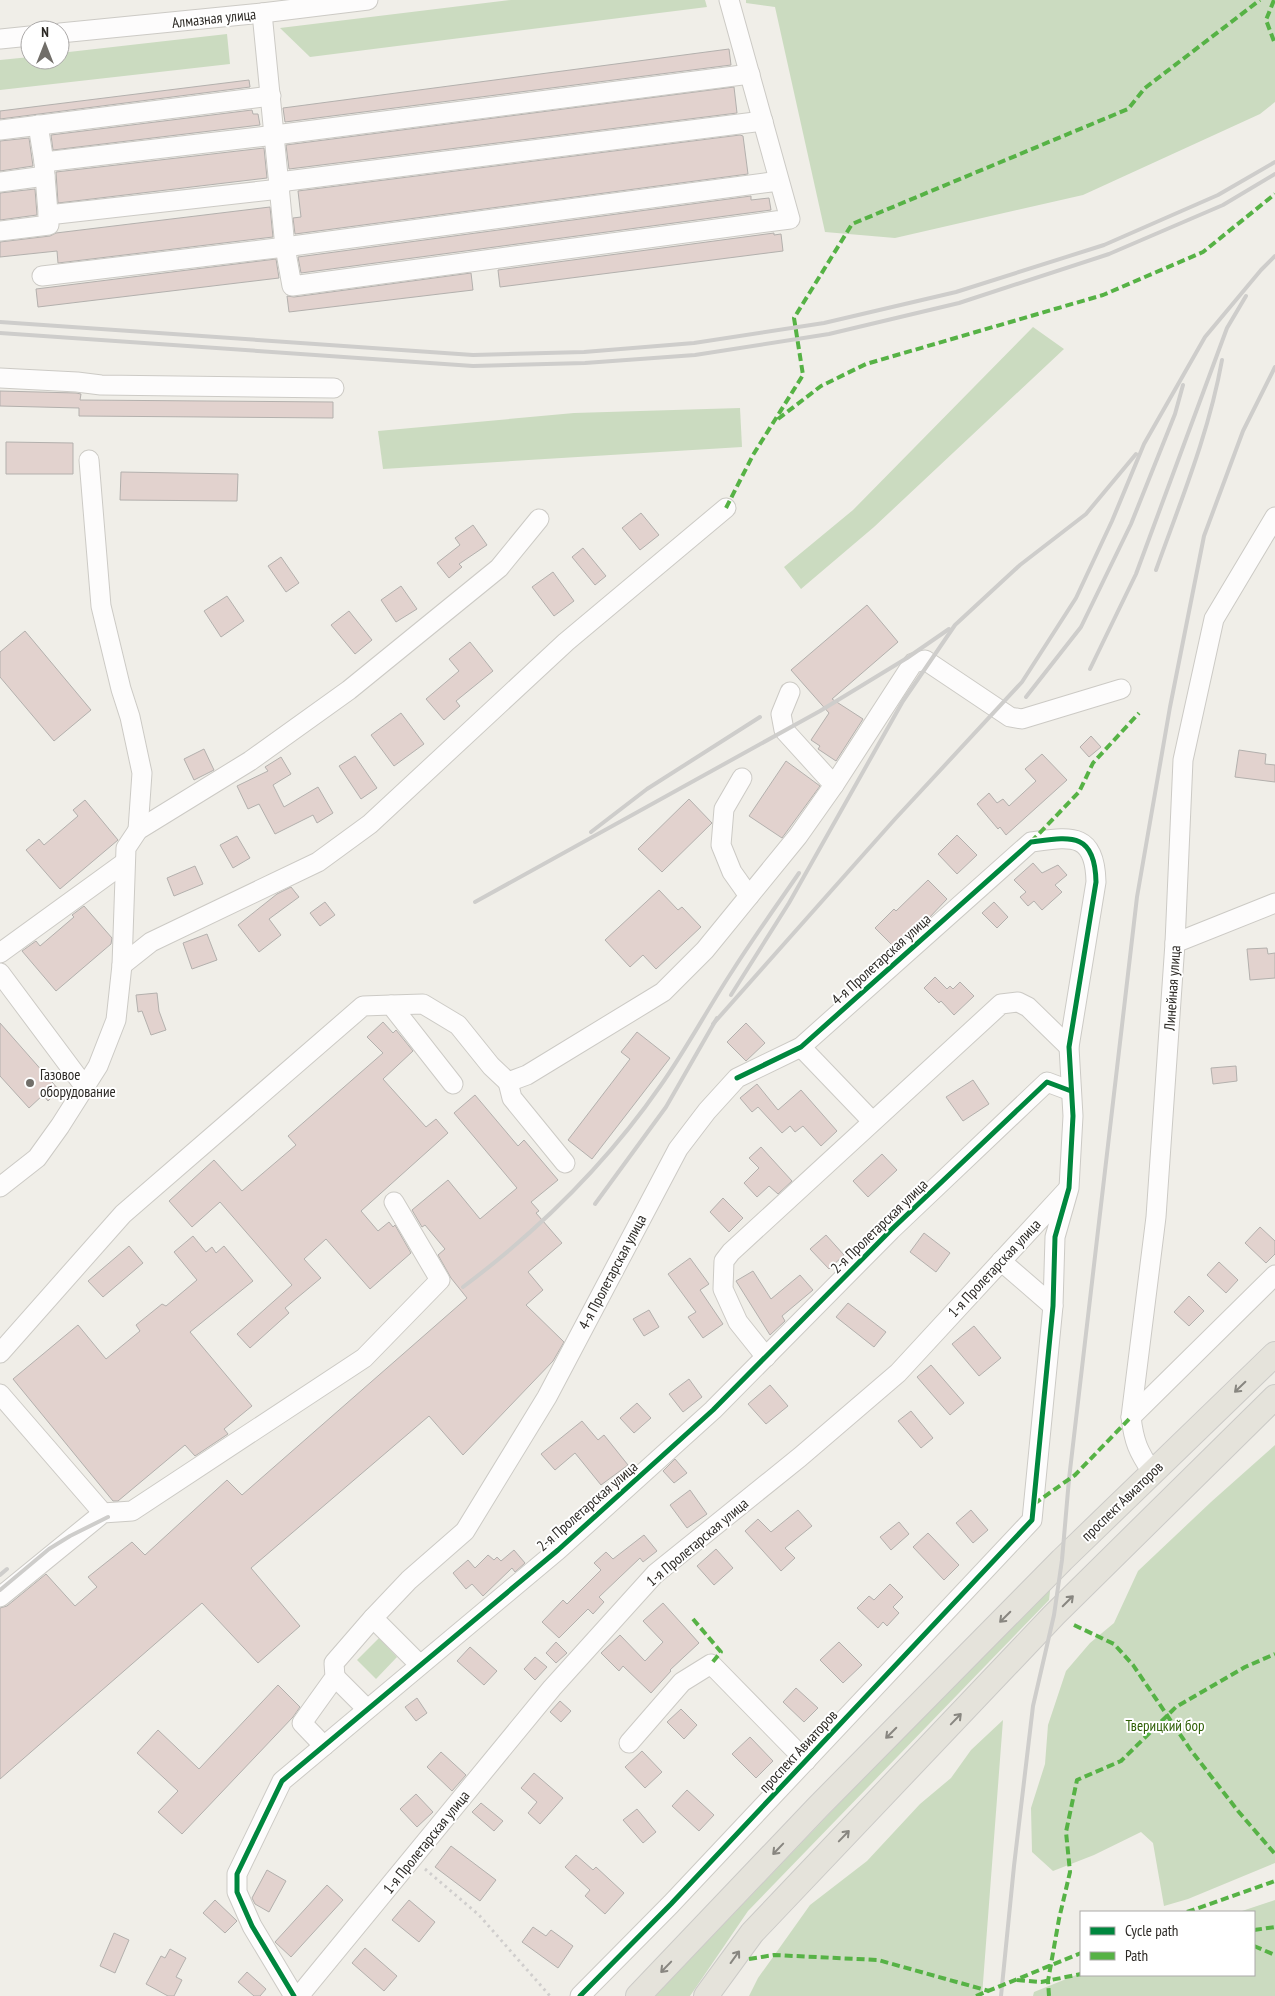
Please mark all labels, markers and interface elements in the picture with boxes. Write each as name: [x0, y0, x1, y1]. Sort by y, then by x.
street label: Алмазная улица: [171, 4, 257, 32]
north arrow: [20, 20, 70, 70]
text: N: [41, 23, 49, 41]
street label: 4-я Пролетарская улица: [827, 909, 935, 1009]
street label: Линейная улица: [1159, 945, 1184, 1032]
place label: Газовое оборудование: [40, 1065, 116, 1101]
marker: Газовое оборудование: [24, 1077, 36, 1089]
street label: 2-я Пролетарская улица: [827, 1175, 931, 1277]
street label: 4-я Пролетарская улица: [574, 1211, 650, 1333]
street label: 1-я Пролетарская улица: [944, 1215, 1044, 1321]
one-way arrow: [1234, 1381, 1246, 1394]
street label: 2-я Пролетарская улица: [533, 1457, 641, 1555]
street label: проспект Авиаторов: [1077, 1457, 1167, 1545]
street label: 1-я Пролетарская улица: [642, 1494, 752, 1590]
one-way arrow: [1062, 1595, 1074, 1607]
one-way arrow: [999, 1611, 1011, 1623]
street label: проспект Авиаторов: [755, 1706, 841, 1796]
one-way arrow: [950, 1712, 962, 1725]
park label: Тверицкий бор: [1126, 1716, 1204, 1735]
one-way arrow: [885, 1727, 897, 1739]
street label: 1-я Пролетарская улица: [379, 1786, 473, 1898]
one-way arrow: [838, 1830, 850, 1843]
one-way arrow: [772, 1843, 784, 1856]
legend: [1080, 1911, 1255, 1976]
text: Cycle path: [1125, 1921, 1178, 1940]
text: Path: [1125, 1946, 1148, 1965]
one-way arrow: [729, 1950, 740, 1964]
one-way arrow: [660, 1961, 672, 1973]

